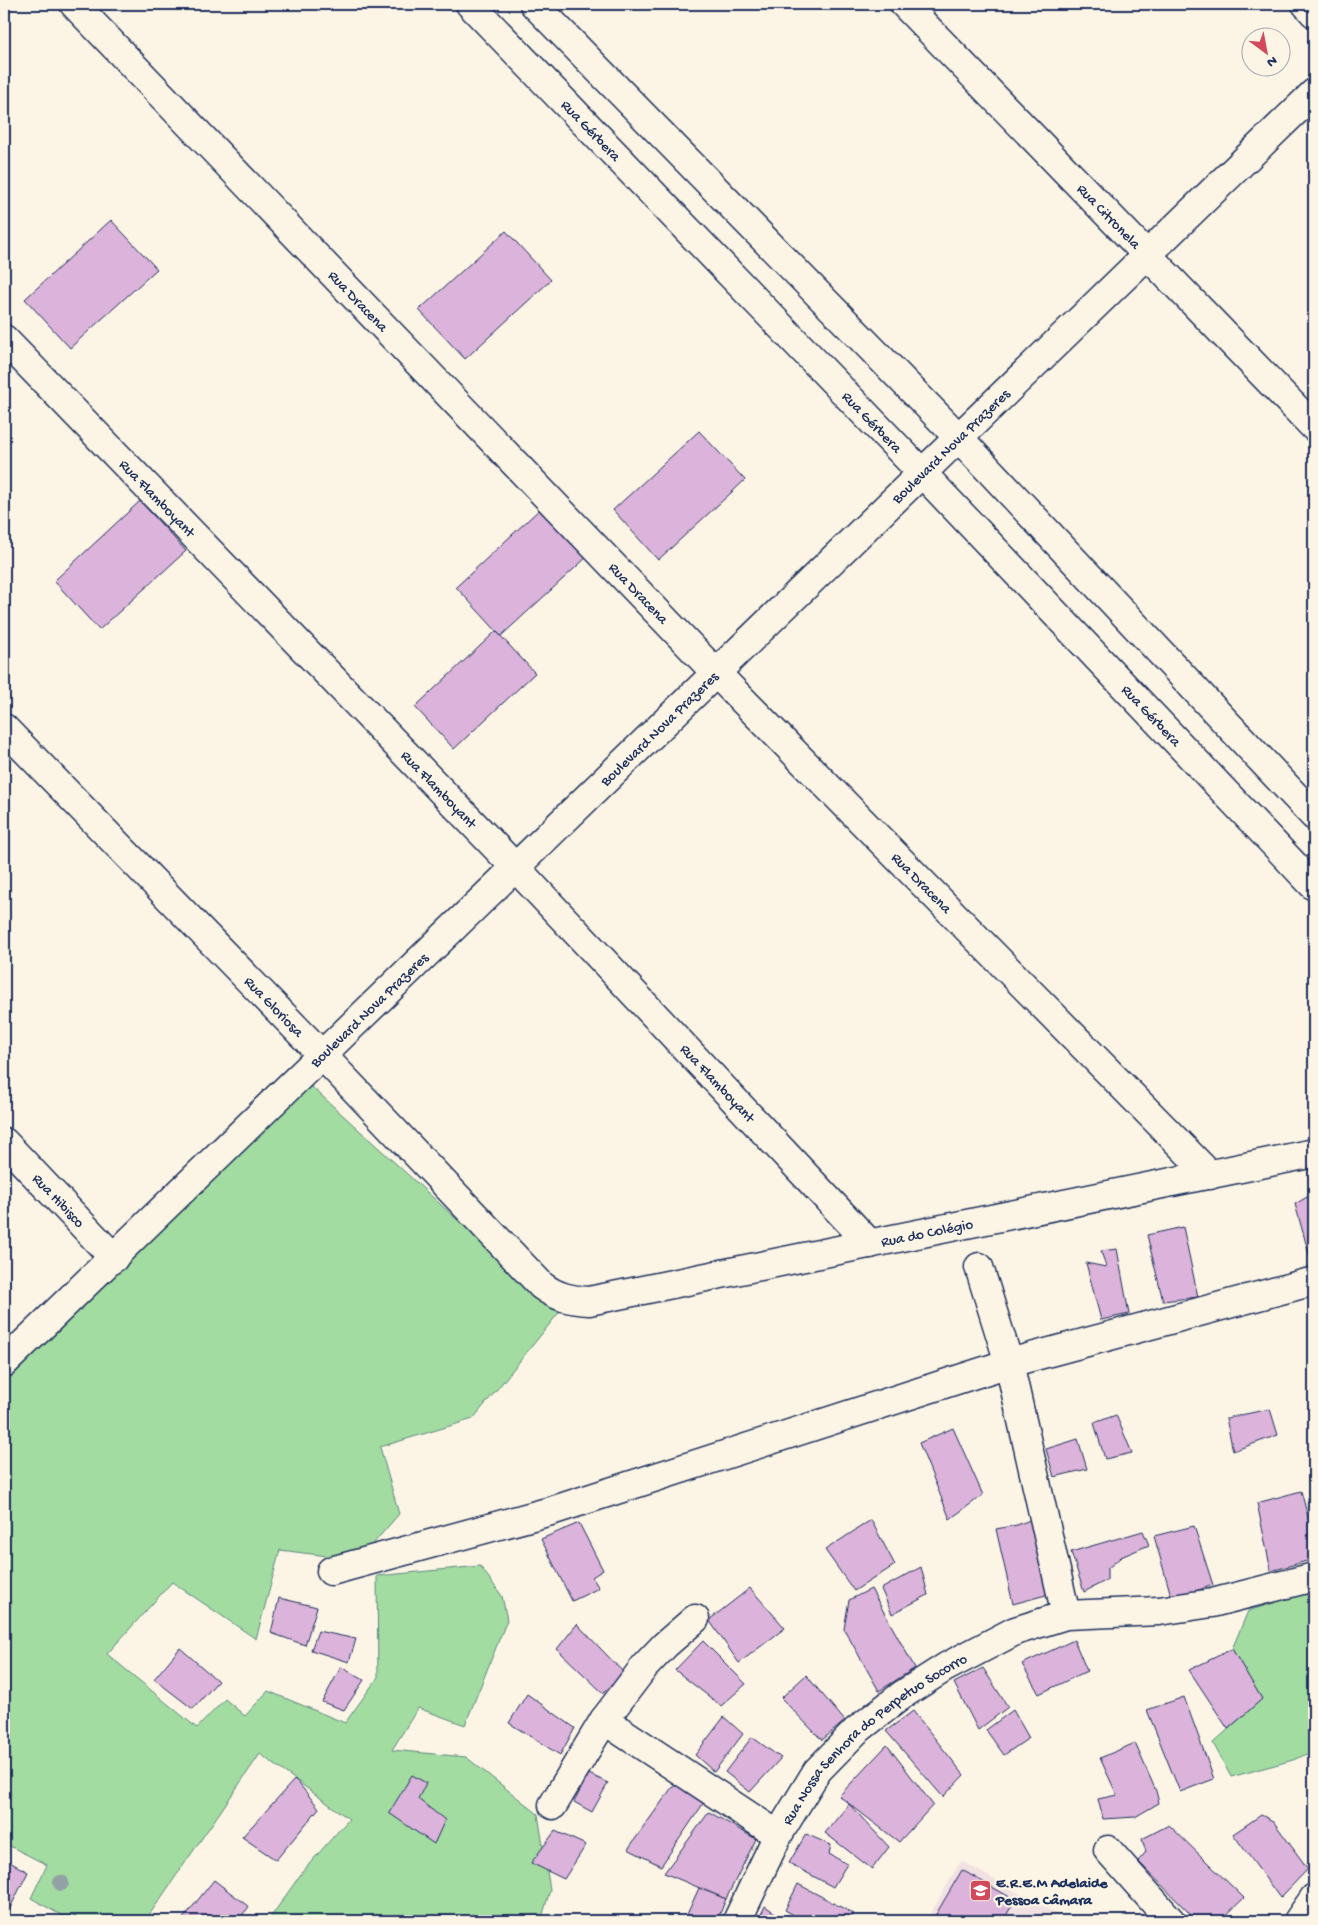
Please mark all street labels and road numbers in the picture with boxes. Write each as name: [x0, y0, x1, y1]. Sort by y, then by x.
street label: Rua Gérbera: [556, 97, 624, 166]
street label: Rua Citronela: [1072, 181, 1144, 254]
street label: Rua Dracena: [323, 267, 391, 337]
street label: Boulevard Nova Prazeres: [888, 386, 1015, 509]
street label: Rua Gérbera: [837, 388, 905, 458]
street label: Rua Flamboyant: [115, 456, 199, 543]
street label: Rua Dracena: [604, 560, 672, 629]
street label: Boulevard Nova Prazeres: [597, 668, 723, 791]
street label: Rua Gérbera: [1117, 682, 1184, 752]
street label: Rua Flamboyant: [396, 748, 481, 834]
street label: Rua Dracena: [887, 849, 955, 919]
street label: Boulevard Nova Prazeres: [307, 949, 433, 1073]
street label: Rua Gloriosa: [240, 973, 307, 1042]
street label: Rua Flamboyant: [675, 1041, 759, 1129]
street label: Rua Hibisco: [28, 1170, 88, 1233]
street label: Rua do Colégio: [880, 1216, 975, 1252]
street label: Rua Nossa Senhora do Perpetuo Socorro: [779, 1650, 971, 1829]

